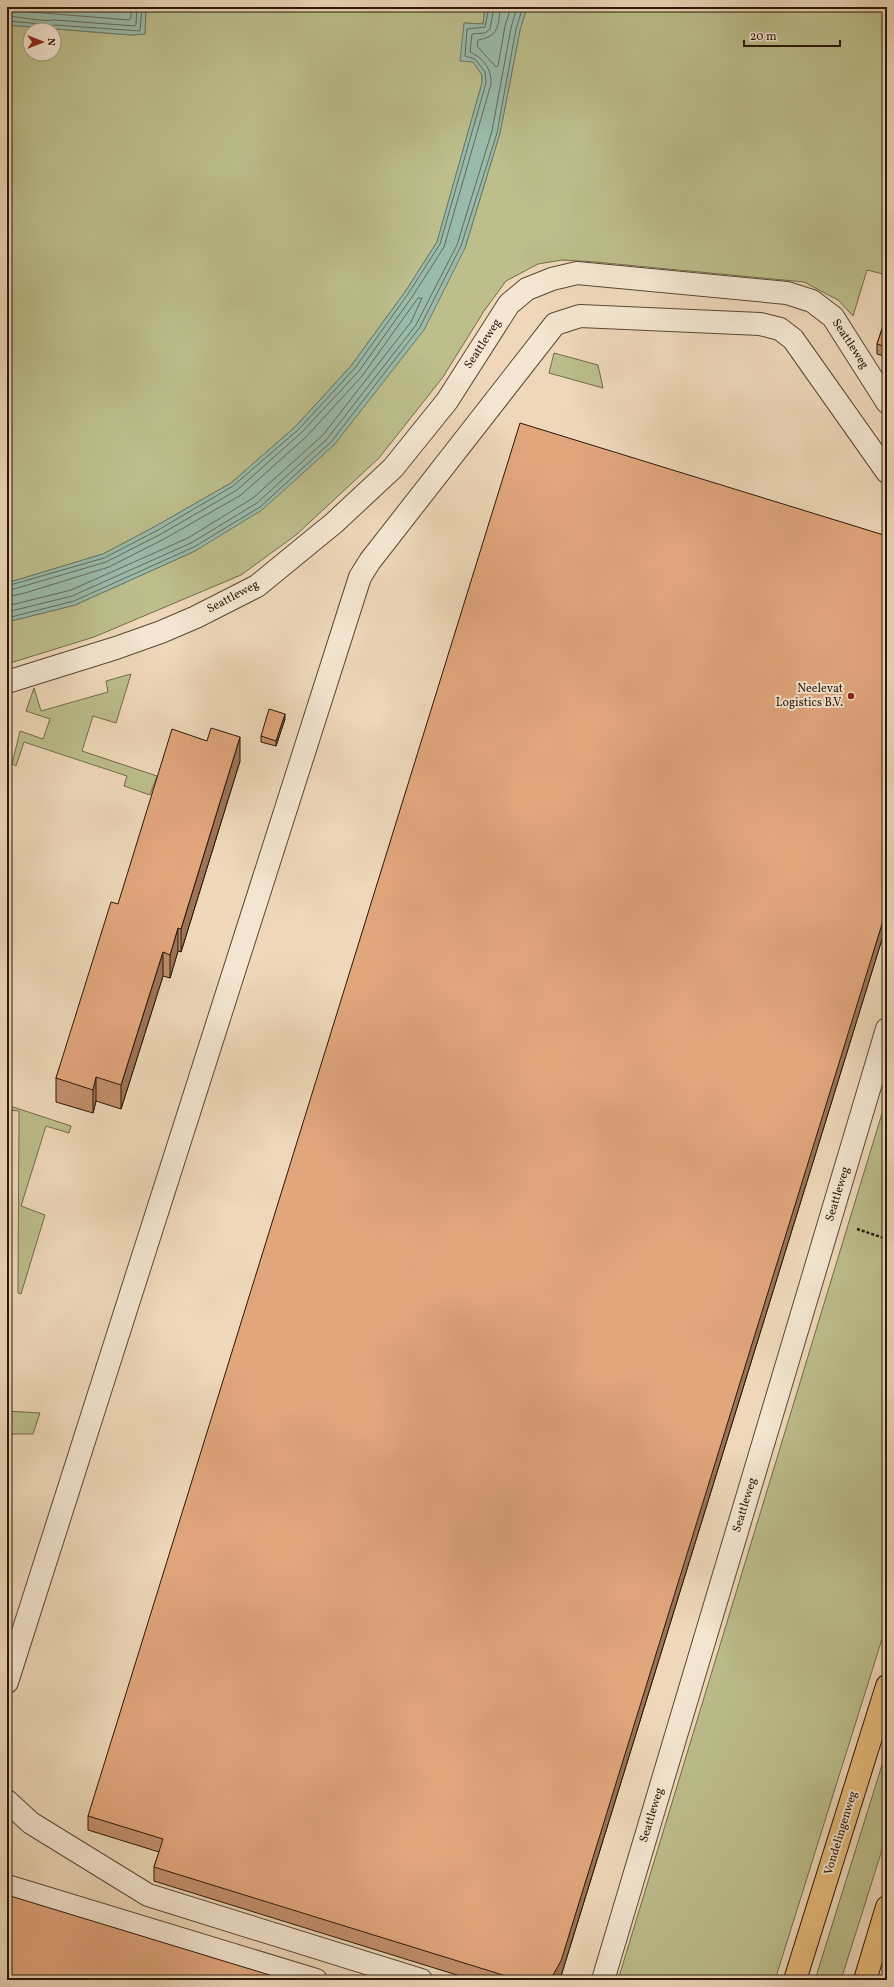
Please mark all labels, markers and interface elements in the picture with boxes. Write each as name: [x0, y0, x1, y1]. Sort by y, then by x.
north arrow: [22, 22, 62, 62]
scale bar: [744, 22, 840, 48]
text: 20 m: [750, 29, 777, 45]
text: N: [43, 38, 58, 46]
street label: Seattleweg: [461, 316, 505, 372]
street label: Seattleweg: [828, 316, 872, 372]
street label: Seattleweg: [204, 577, 262, 617]
place label: Neelevat Logistics B.V.: [776, 681, 843, 711]
marker: Neelevat Logistics B.V.: [846, 691, 856, 701]
street label: Seattleweg: [822, 1165, 854, 1223]
street label: Seattleweg: [729, 1476, 761, 1534]
street label: Seattleweg: [636, 1786, 668, 1844]
street label: Vondelingenweg: [821, 1789, 861, 1877]

